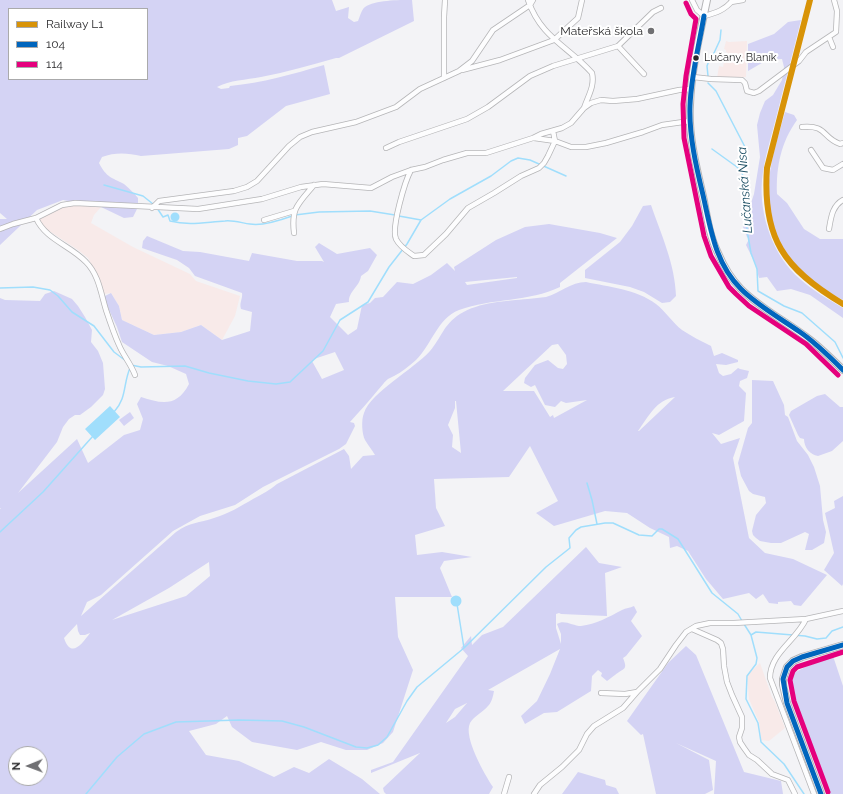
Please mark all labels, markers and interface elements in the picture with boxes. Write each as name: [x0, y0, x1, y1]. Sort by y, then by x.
legend: [8, 8, 148, 80]
text: Railway L1: [46, 17, 103, 31]
place label: Mateřská škola: [560, 24, 643, 38]
marker: Mateřská škola: [646, 26, 656, 36]
text: 104: [46, 37, 65, 51]
place label: Lučany, Blaník: [704, 51, 777, 65]
marker: Lučany, Blaník: [691, 53, 701, 63]
text: 114: [46, 57, 63, 71]
water label: Lučanská Nisa: [734, 146, 756, 234]
north arrow: [8, 746, 48, 786]
text: N: [10, 762, 23, 771]

